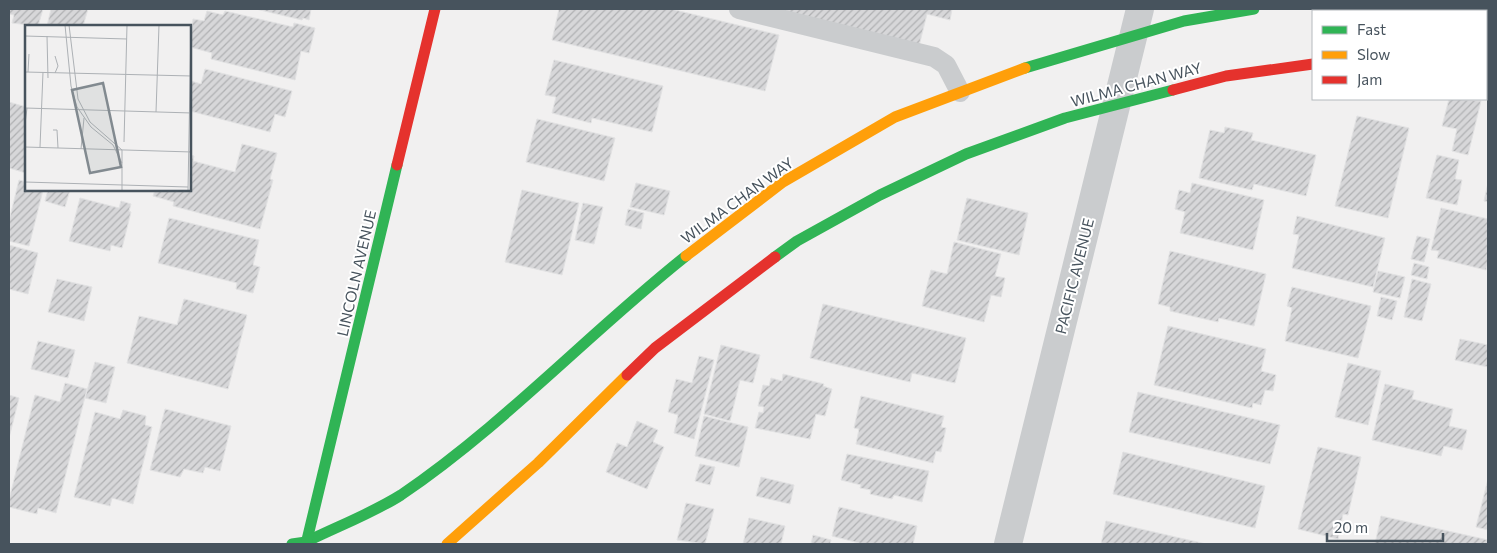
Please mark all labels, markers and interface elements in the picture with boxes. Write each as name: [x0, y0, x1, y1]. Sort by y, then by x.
legend: [1312, 10, 1487, 100]
text: Fast: [1357, 20, 1386, 38]
inset map: [25, 25, 191, 191]
text: Slow: [1357, 45, 1390, 63]
street label: WILMA CHAN WAY: [1069, 58, 1204, 110]
text: Jam: [1357, 70, 1382, 88]
street label: WILMA CHAN WAY: [677, 153, 797, 247]
street label: LINCOLN AVENUE: [333, 208, 379, 338]
street label: PACIFIC AVENUE: [1051, 216, 1097, 336]
scale bar: [1327, 510, 1443, 542]
text: 20 m: [1334, 518, 1368, 536]

